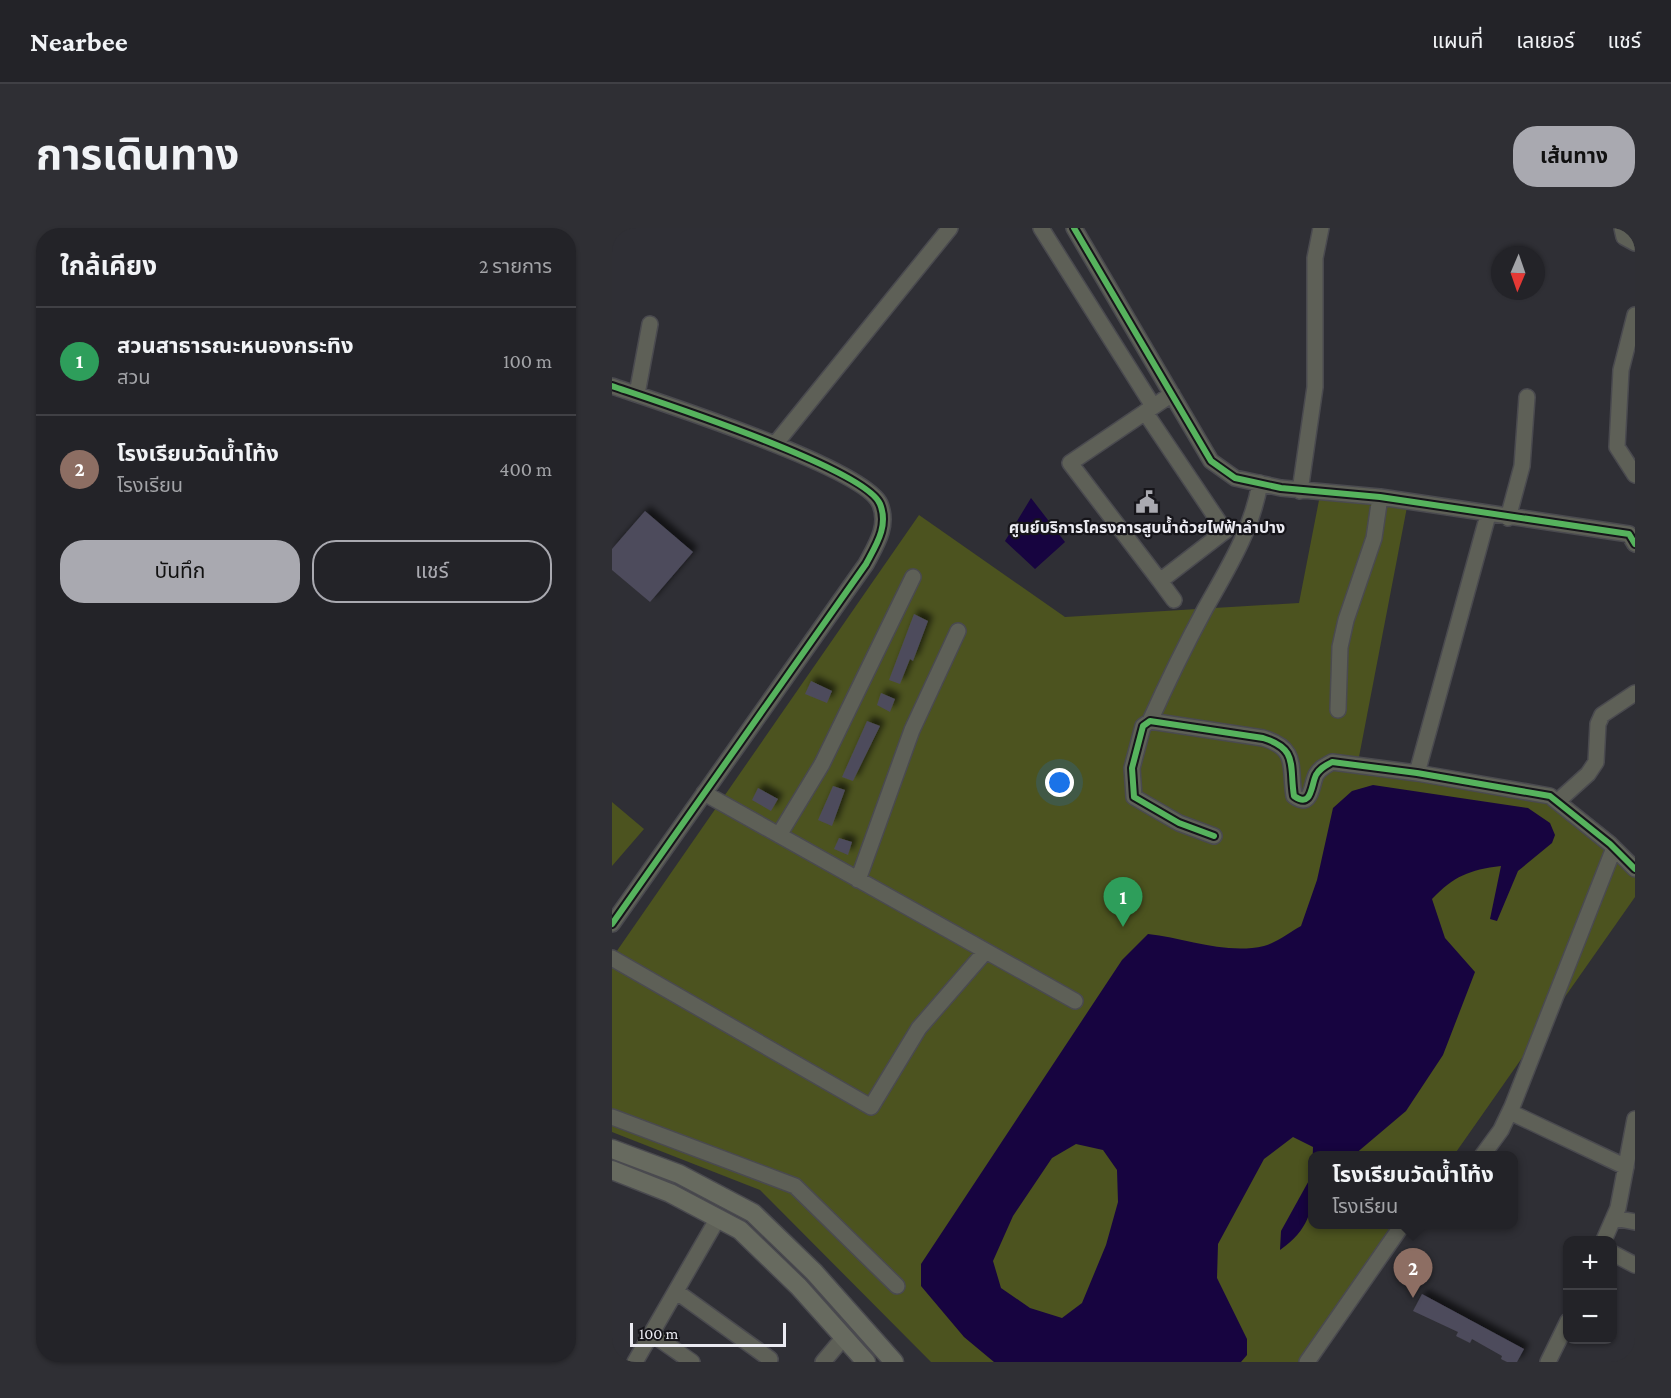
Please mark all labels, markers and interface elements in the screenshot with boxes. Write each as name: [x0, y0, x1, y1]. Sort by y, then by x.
text: Nearbee: [30, 26, 128, 57]
text: แผนที่: [1432, 29, 1483, 53]
text: เลเยอร์: [1516, 29, 1575, 53]
text: แชร์: [1608, 29, 1641, 53]
button: เส้นทาง: [1513, 126, 1635, 187]
text: การเดินทาง: [36, 131, 239, 178]
north arrow: [1491, 246, 1545, 300]
text: ใกล้เคียง: [60, 252, 157, 281]
text: 2 รายการ: [479, 255, 552, 277]
text: สวนสาธารณะหนองกระทิง: [117, 333, 354, 358]
text: 1: [76, 350, 83, 372]
text: 100 m: [503, 350, 552, 372]
text: สวน: [117, 366, 151, 388]
text: โรงเรียนวัดน้ำโท้ง: [117, 441, 279, 466]
text: 2: [74, 458, 85, 480]
text: 400 m: [499, 458, 552, 480]
text: โรงเรียน: [117, 474, 183, 496]
public building icon: ศูนย์บริการโครงการสูบน้ำด้วยไฟฟ้าลําปาง: [1134, 489, 1160, 515]
place label: ศูนย์บริการโครงการสูบน้ำด้วยไฟฟ้าลําปาง: [1009, 516, 1285, 538]
button: บันทึก: [60, 540, 300, 603]
button: แชร์: [312, 540, 552, 603]
your location: [1045, 768, 1074, 797]
pin: 1: [1104, 878, 1142, 927]
popup: [1308, 1151, 1518, 1229]
text: โรงเรียนวัดน้ำโท้ง: [1332, 1162, 1494, 1187]
text: โรงเรียน: [1332, 1195, 1398, 1217]
map controls: [1563, 1236, 1617, 1344]
button: +: [1563, 1236, 1617, 1290]
pin: 2: [1394, 1248, 1432, 1298]
button: −: [1563, 1290, 1617, 1344]
scale bar: [630, 1320, 786, 1348]
text: 100 m: [639, 1325, 678, 1342]

